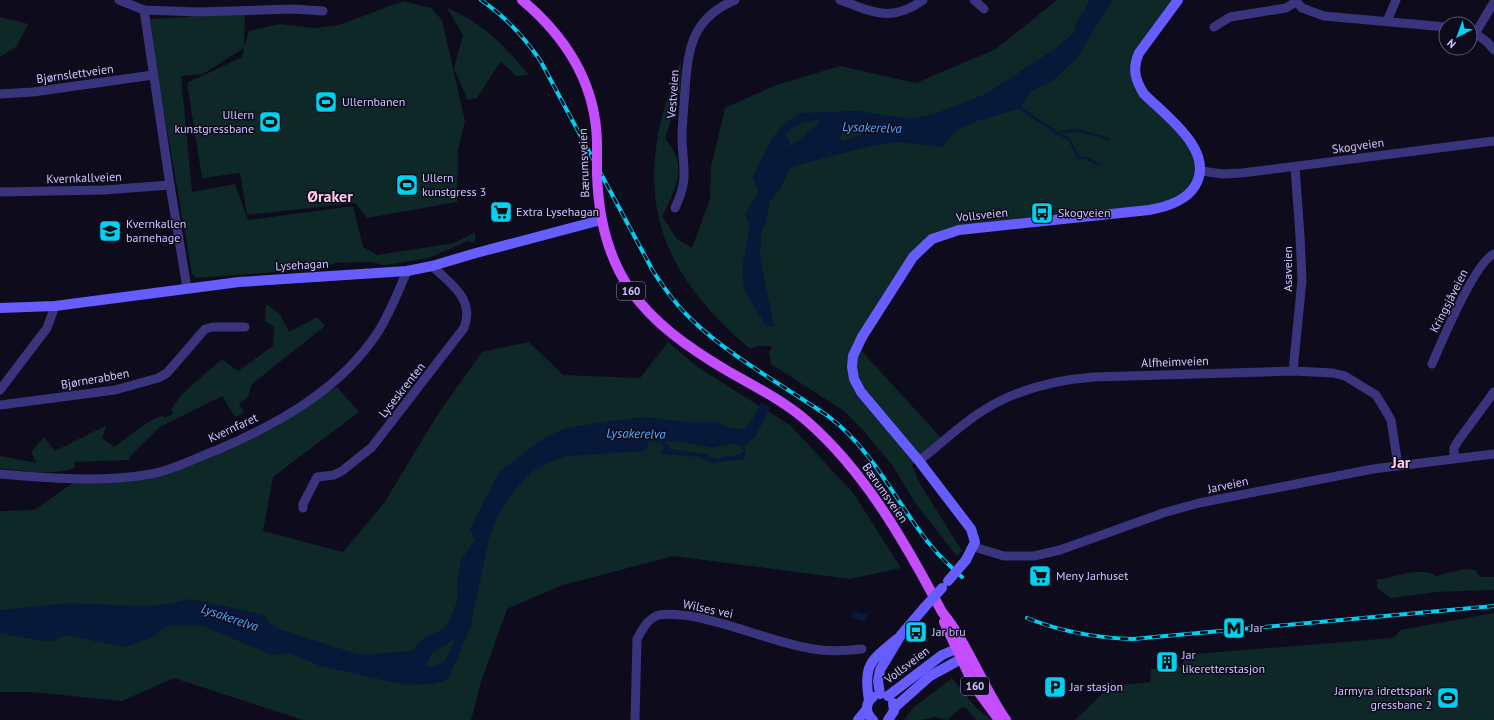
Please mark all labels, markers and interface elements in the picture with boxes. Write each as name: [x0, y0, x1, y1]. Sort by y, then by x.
north arrow: [1438, 16, 1478, 56]
text: N: [1444, 36, 1459, 51]
street label: Bjørnslettveien: [35, 61, 114, 86]
street label: Vestveien: [663, 69, 682, 120]
sports icon: Ullernbanen: [313, 89, 339, 115]
place label: Ullernbanen: [342, 94, 405, 109]
place label: Ullern kunstgressbane: [174, 107, 254, 136]
sports icon: Ullern kunstgressbane: [257, 109, 283, 135]
water label: Lysakerelva: [842, 118, 903, 137]
street label: Bærumsveien: [575, 128, 592, 198]
street label: Skogveien: [1331, 134, 1385, 157]
street label: Kvernkallveien: [46, 169, 122, 186]
place label: Ullern kunstgress 3: [422, 170, 486, 199]
sports icon: Ullern kunstgress 3: [394, 172, 420, 198]
district label: Øraker: [307, 186, 353, 206]
supermarket icon: Extra Lysehagan: [488, 199, 514, 225]
bus stop icon: Skogveien: [1029, 200, 1055, 226]
place label: Extra Lysehagan: [516, 204, 599, 219]
street label: Vollsveien: [954, 204, 1009, 225]
place label: Skogveien: [1058, 205, 1110, 220]
place label: Kvernkallen barnehage: [126, 216, 186, 245]
school or university icon: Kvernkallen barnehage: [97, 218, 123, 244]
street label: Asaveien: [1280, 246, 1295, 292]
street label: Lysehagan: [275, 256, 329, 273]
street label: Kringsjåveien: [1426, 267, 1471, 335]
road number: 160: [617, 282, 645, 300]
street label: Alfheimveien: [1141, 353, 1209, 370]
street label: Lyseskrenten: [375, 359, 428, 420]
street label: Bjørnerabben: [60, 365, 130, 392]
street label: Kvernfaret: [206, 410, 260, 446]
water label: Lysakerelva: [606, 424, 667, 443]
district label: Jar: [1391, 452, 1411, 472]
street label: Bærumsveien: [859, 460, 911, 525]
street label: Jarveien: [1205, 473, 1250, 496]
supermarket icon: Meny Jarhuset: [1027, 563, 1053, 589]
place label: Meny Jarhuset: [1056, 568, 1128, 583]
street label: Wilses vei: [682, 596, 735, 621]
water label: Lysakerelva: [199, 600, 261, 635]
metro station icon: Jar: [1221, 615, 1247, 641]
bus stop icon: Jar bru: [903, 619, 929, 645]
place label: Jar: [1249, 620, 1264, 635]
place label: Jar bru: [931, 624, 966, 639]
street label: Vollsveien: [881, 643, 932, 687]
place label: Jar likeretterstasjon: [1181, 647, 1265, 676]
building icon: Jar likeretterstasjon: [1154, 649, 1180, 675]
parking icon: Jar stasjon: [1042, 674, 1068, 700]
road number: 160: [961, 677, 989, 695]
place label: Jar stasjon: [1069, 679, 1123, 694]
place label: Jarmyra idrettspark gressbane 2: [1334, 683, 1432, 712]
sports icon: Jarmyra idrettspark gressbane 2: [1435, 685, 1461, 711]

